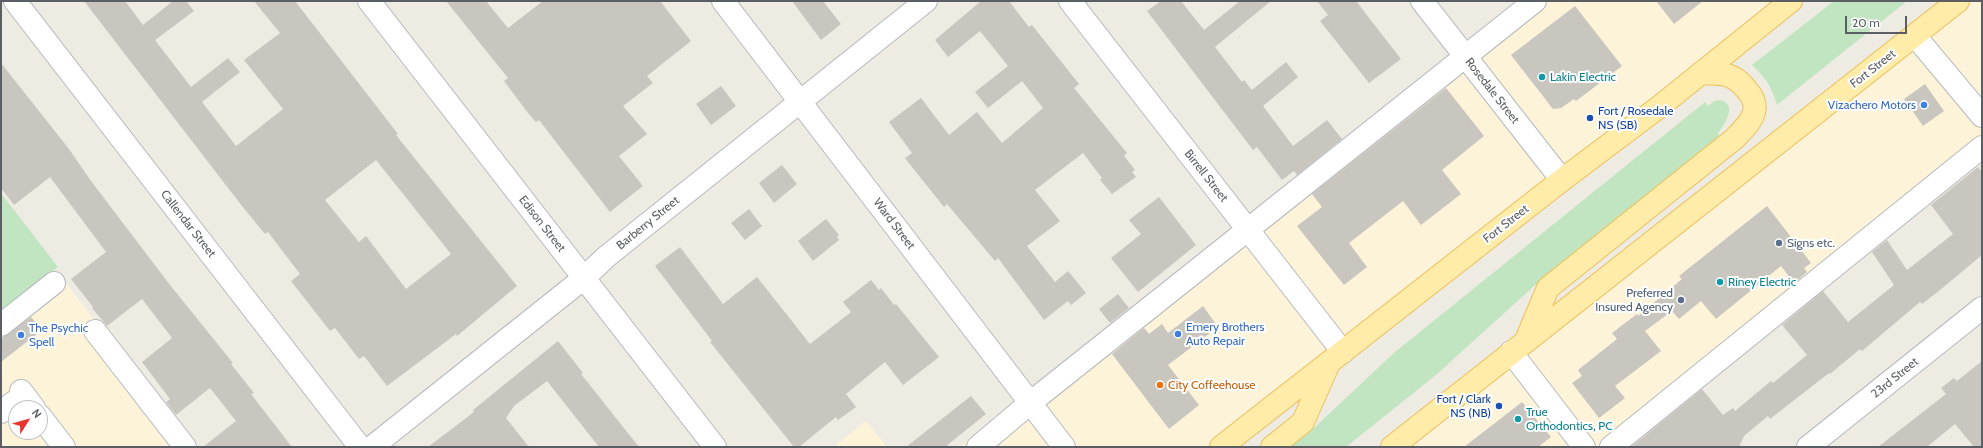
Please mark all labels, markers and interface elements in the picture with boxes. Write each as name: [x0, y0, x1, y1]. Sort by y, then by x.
scale bar: [1847, 8, 1909, 34]
text: 20 m: [1852, 15, 1880, 30]
street label: Fort Street: [1847, 47, 1899, 91]
street label: Rosedale Street: [1462, 55, 1522, 127]
place label: Lakin Electric: [1550, 70, 1616, 84]
marker: Lakin Electric: [1537, 72, 1547, 82]
place label: Vizachero Motors: [1828, 98, 1916, 112]
marker: Vizachero Motors: [1919, 100, 1929, 110]
place label: Fort / Rosedale NS (SB): [1598, 104, 1674, 132]
marker: Fort / Rosedale NS (SB): [1585, 113, 1595, 123]
street label: Birrell Street: [1181, 147, 1231, 205]
street label: Callendar Street: [157, 188, 219, 260]
street label: Edison Street: [516, 193, 568, 255]
street label: Barberry Street: [614, 193, 682, 253]
street label: Ward Street: [870, 196, 918, 252]
street label: Fort Street: [1480, 202, 1532, 246]
place label: Signs etc.: [1787, 236, 1835, 250]
marker: Signs etc.: [1774, 238, 1784, 248]
place label: Riney Electric: [1728, 275, 1796, 289]
marker: Riney Electric: [1715, 277, 1725, 287]
place label: Preferred Insured Agency: [1595, 286, 1673, 314]
marker: Preferred Insured Agency: [1676, 295, 1686, 305]
place label: Emery Brothers Auto Repair: [1186, 320, 1264, 348]
place label: The Psychic Spell: [29, 321, 88, 349]
marker: Emery Brothers Auto Repair: [1173, 329, 1183, 339]
marker: The Psychic Spell: [16, 330, 26, 340]
street label: 23rd Street: [1868, 355, 1922, 401]
place label: City Coffeehouse: [1168, 378, 1255, 392]
marker: City Coffeehouse: [1155, 380, 1165, 390]
place label: Fort / Clark NS (NB): [1436, 392, 1491, 420]
north arrow: [8, 400, 48, 440]
marker: Fort / Clark NS (NB): [1494, 401, 1504, 411]
place label: True Orthodontics, PC: [1526, 405, 1613, 433]
text: N: [29, 406, 45, 421]
marker: True Orthodontics, PC: [1513, 414, 1523, 424]

